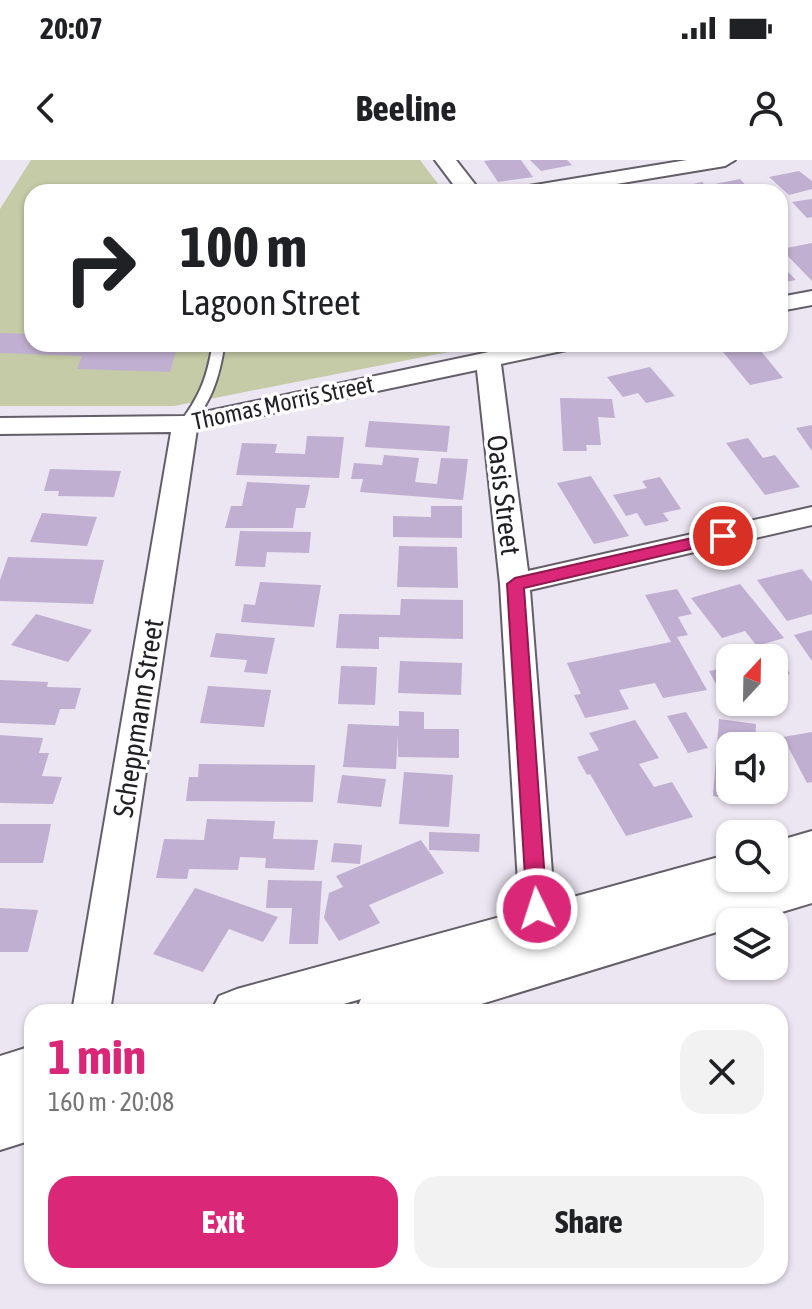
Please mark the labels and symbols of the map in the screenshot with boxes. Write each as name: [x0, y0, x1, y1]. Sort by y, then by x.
street label: Thomas Morris Street: [190, 370, 376, 435]
street label: Oasis Street: [481, 433, 527, 557]
pin: [689, 502, 757, 570]
street label: Scheppmann Street: [107, 616, 169, 820]
north arrow: [716, 644, 788, 716]
position arrow: [495, 867, 579, 951]

